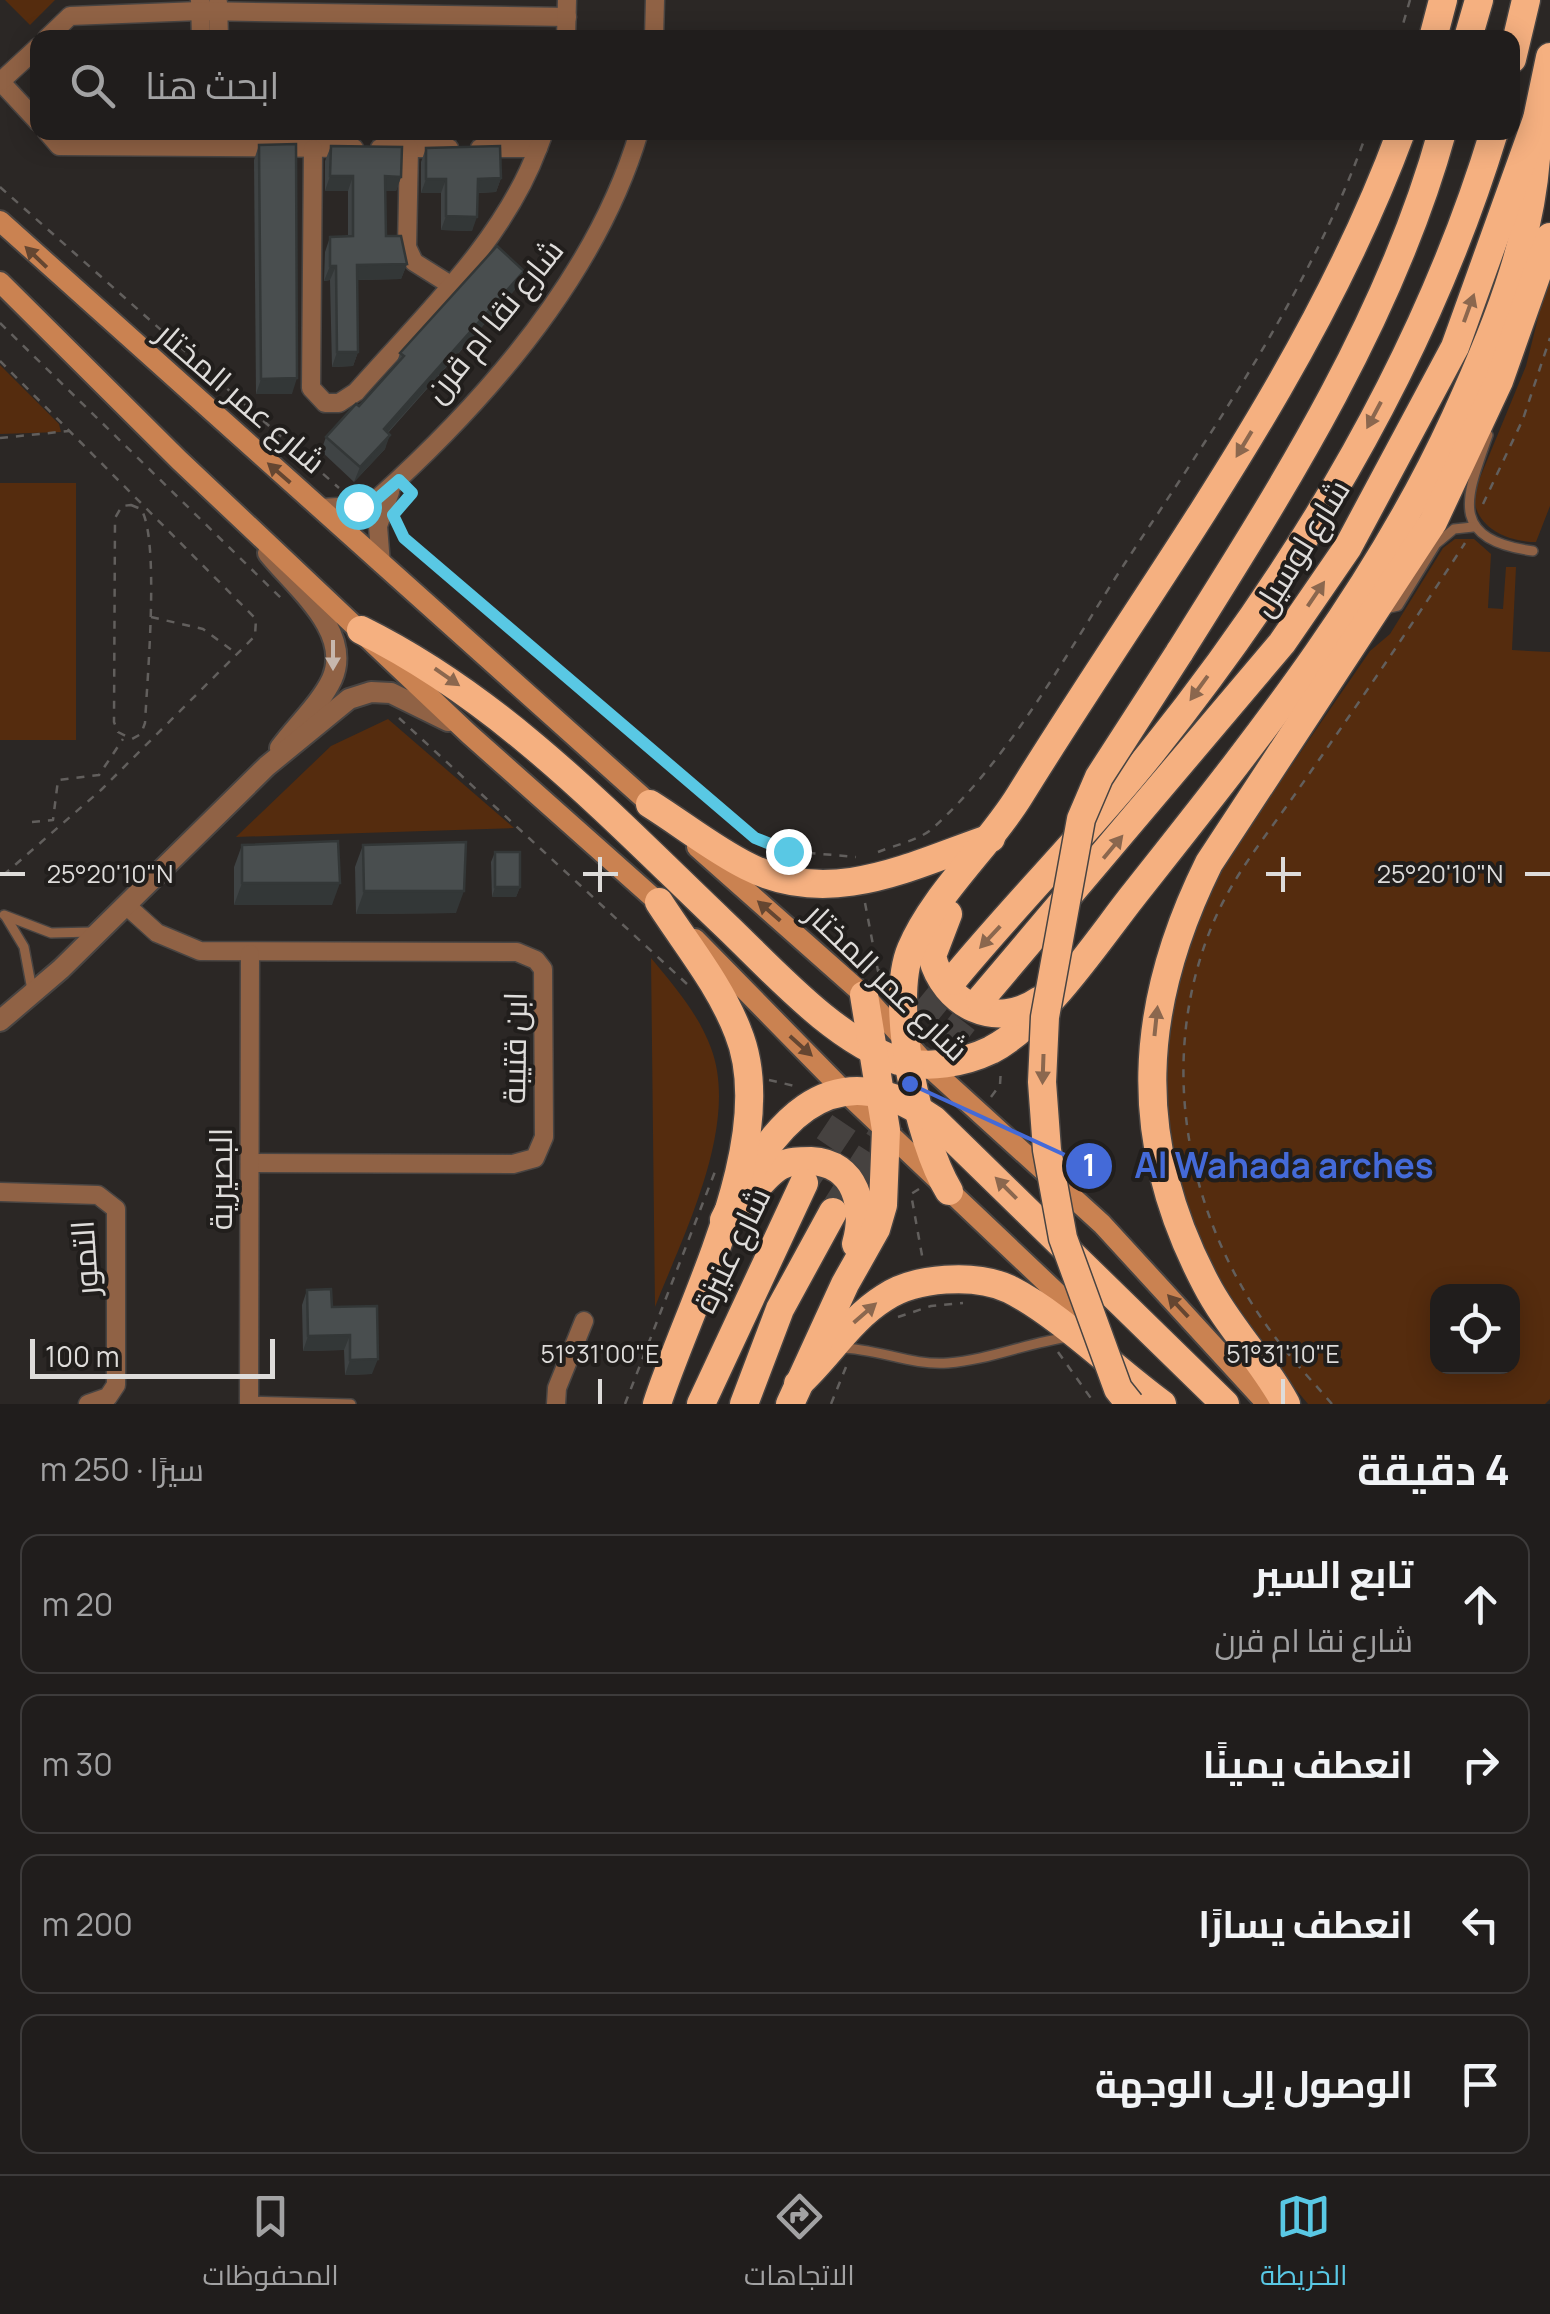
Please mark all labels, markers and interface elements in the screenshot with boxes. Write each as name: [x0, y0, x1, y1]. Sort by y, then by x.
search box: [30, 30, 1520, 140]
icon: search: [65, 58, 120, 113]
text: ابحث هنا: [145, 58, 280, 110]
street label: شارع نقا ام قرن: [414, 229, 574, 412]
one-way arrow: [25, 246, 49, 269]
one-way arrow: [1462, 292, 1477, 322]
street label: شارع عمر المختار: [146, 310, 336, 484]
one-way arrow: [1366, 400, 1383, 429]
one-way arrow: [1236, 430, 1253, 458]
one-way arrow: [267, 462, 292, 484]
street label: شارع لوسيل: [1241, 471, 1360, 625]
route start: [336, 484, 382, 530]
one-way arrow: [1306, 580, 1324, 607]
one-way arrow: [325, 640, 341, 671]
one-way arrow: [433, 667, 460, 686]
one-way arrow: [1190, 675, 1210, 701]
route end: [766, 829, 812, 875]
one-way arrow: [1102, 835, 1123, 860]
text: 25°20'10"N: [47, 856, 173, 891]
text: 25°20'10"N: [1377, 856, 1503, 891]
street label: شارع عمر المختار: [795, 891, 979, 1071]
one-way arrow: [757, 900, 782, 922]
one-way arrow: [979, 924, 1002, 948]
street label: ابن قتيبة: [491, 992, 537, 1104]
one-way arrow: [1148, 1005, 1164, 1037]
one-way arrow: [788, 1035, 813, 1057]
one-way arrow: [1034, 1054, 1050, 1086]
street label: البصيرية: [198, 1128, 242, 1230]
callout: Al Wahada arches: [1064, 1133, 1453, 1198]
text: Al Wahada arches: [1134, 1141, 1434, 1189]
text: 1: [1082, 1144, 1096, 1185]
one-way arrow: [995, 1177, 1018, 1201]
street label: شارع عنيزة: [682, 1180, 781, 1320]
street label: التمور: [59, 1219, 109, 1299]
map controls: [1430, 1284, 1520, 1374]
button: locate: [1430, 1284, 1520, 1374]
one-way arrow: [1167, 1294, 1190, 1318]
one-way arrow: [852, 1303, 877, 1325]
scale bar: [30, 1334, 275, 1378]
text: 51°31'00"E: [541, 1336, 659, 1371]
text: 51°31'10"E: [1226, 1336, 1340, 1371]
text: 100 m: [45, 1337, 119, 1375]
text: 4 دقيقة: [1357, 1440, 1510, 1498]
text: سيرًا · 250 m: [40, 1447, 204, 1491]
text: تابع السير: [1254, 1547, 1413, 1599]
icon: ahead: [1453, 1577, 1508, 1632]
text: 20 m: [42, 1582, 113, 1626]
text: شارع نقا ام قرن: [1214, 1618, 1413, 1662]
text: انعطف يمينًا: [1203, 1737, 1413, 1789]
icon: right: [1453, 1737, 1508, 1792]
text: 30 m: [42, 1742, 113, 1786]
text: انعطف يسارًا: [1198, 1897, 1413, 1949]
icon: left: [1453, 1897, 1508, 1952]
text: 200 m: [42, 1902, 133, 1946]
text: الوصول إلى الوجهة: [1095, 2057, 1413, 2109]
icon: arrive: [1453, 2057, 1508, 2112]
tab: المحفوظات: [203, 2189, 339, 2301]
tab: الاتجاهات: [744, 2189, 855, 2301]
tab: الخريطة: [1260, 2189, 1347, 2301]

